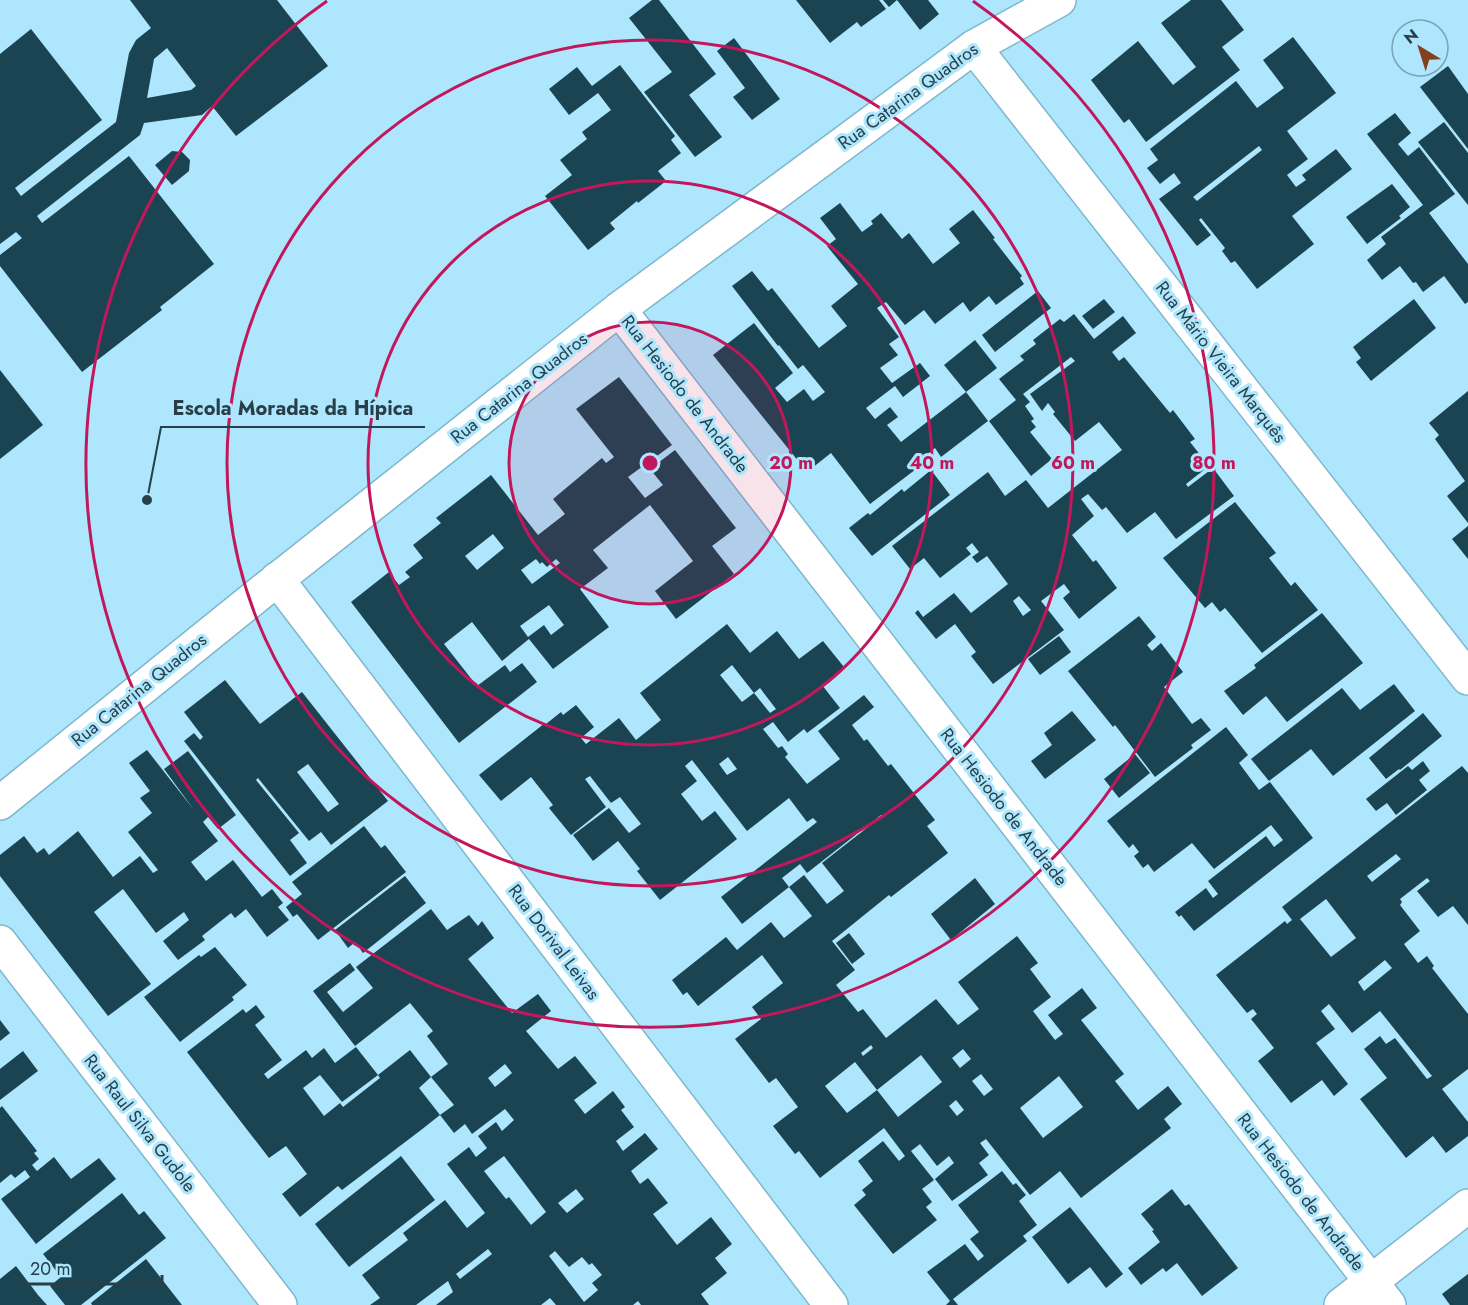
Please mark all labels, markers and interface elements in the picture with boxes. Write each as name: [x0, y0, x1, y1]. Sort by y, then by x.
north arrow: [1390, 18, 1450, 78]
text: N: [1399, 24, 1423, 50]
street label: Rua Catarina Quadros: [833, 36, 983, 156]
street label: Rua Mário Vieira Marquês: [1149, 276, 1293, 448]
street label: Rua Hesiodo de Andrade: [615, 310, 755, 478]
street label: Rua Catarina Quadros: [445, 326, 593, 450]
callout: Escola Moradas da Hípica: [161, 389, 425, 427]
text: Escola Moradas da Hípica: [173, 394, 413, 423]
text: 20 m: [769, 450, 813, 476]
text: 40 m: [910, 450, 954, 476]
text: 60 m: [1051, 450, 1095, 476]
text: 80 m: [1192, 450, 1236, 476]
centre of rings: [640, 453, 660, 473]
street label: Rua Catarina Quadros: [66, 627, 212, 753]
street label: Rua Hesiodo de Andrade: [934, 723, 1074, 891]
street label: Rua Dorival Leivas: [502, 879, 606, 1005]
street label: Rua Raul Silva Gudole: [78, 1048, 202, 1198]
street label: Rua Hesiodo de Andrade: [1231, 1108, 1371, 1276]
scale bar: [21, 1248, 162, 1286]
text: 20 m: [30, 1256, 70, 1282]

